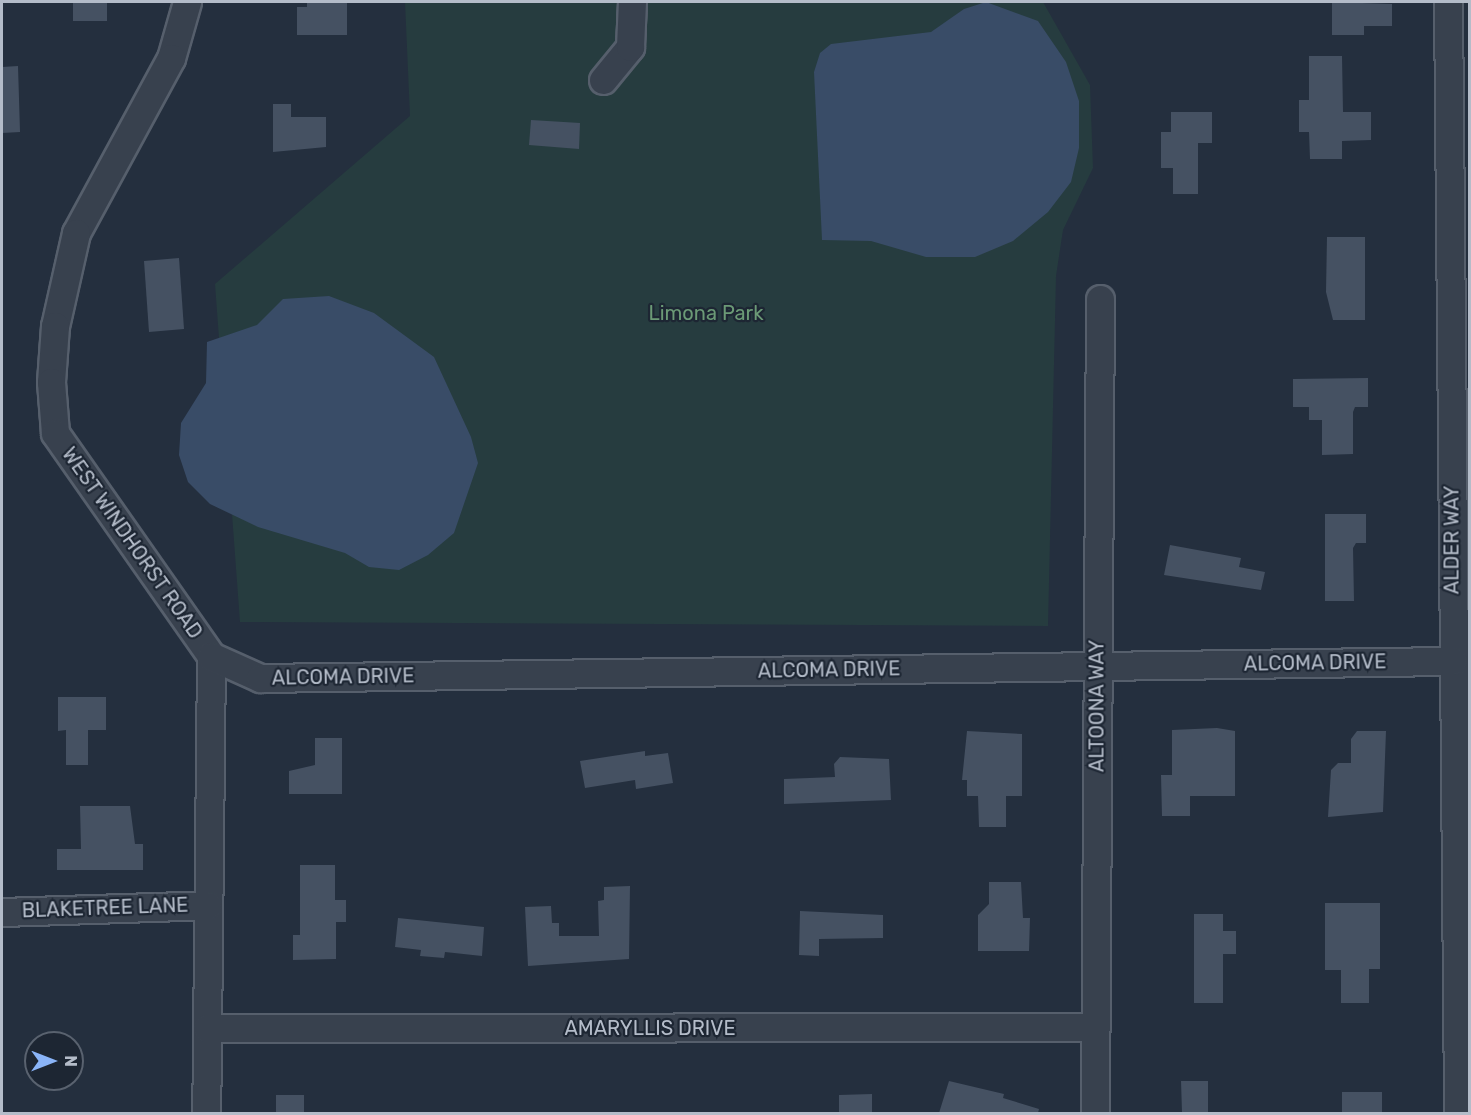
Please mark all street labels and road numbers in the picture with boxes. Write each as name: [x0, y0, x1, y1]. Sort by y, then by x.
street label: WEST WINDHORST ROAD: [56, 442, 208, 644]
street label: ALDER WAY: [1440, 486, 1464, 594]
street label: ALTOONA WAY: [1085, 639, 1109, 773]
street label: ALCOMA DRIVE: [1243, 650, 1387, 676]
street label: ALCOMA DRIVE: [757, 657, 901, 683]
street label: ALCOMA DRIVE: [271, 664, 415, 690]
street label: BLAKETREE LANE: [21, 893, 189, 923]
street label: AMARYLLIS DRIVE: [564, 1016, 736, 1040]

